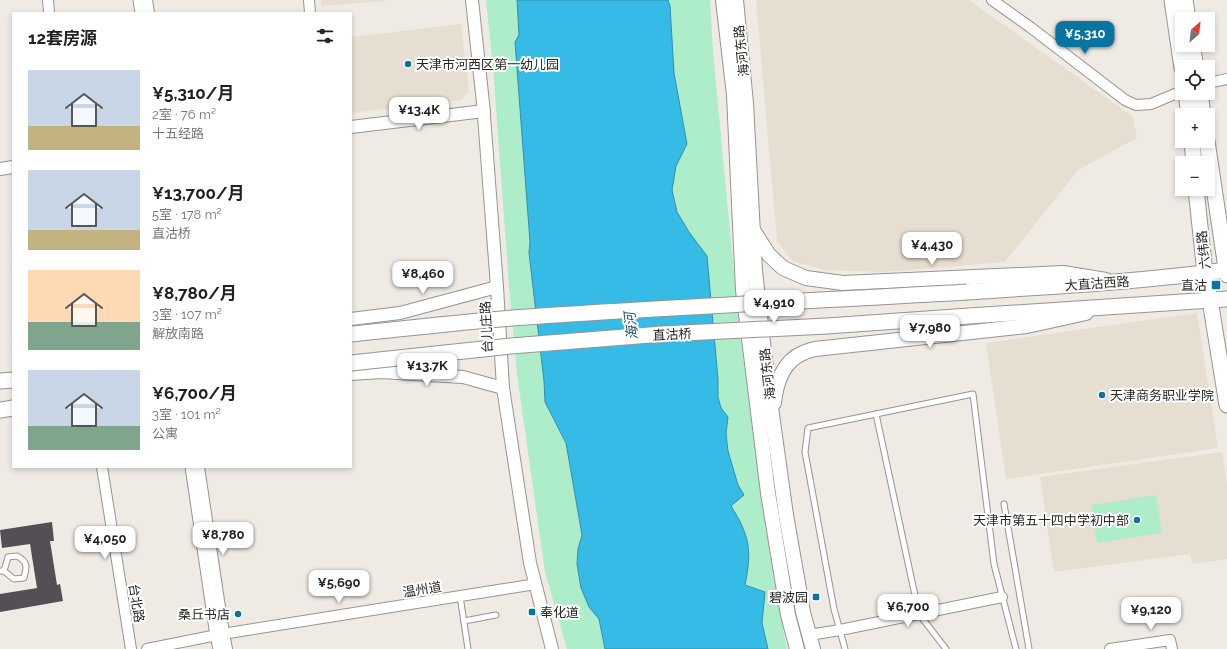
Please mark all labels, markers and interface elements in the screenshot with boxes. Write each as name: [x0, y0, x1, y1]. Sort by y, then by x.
north arrow: [1175, 12, 1215, 52]
map controls: [1175, 12, 1215, 196]
pin: ¥5,310: [1052, 21, 1118, 55]
street label: 海河东路: [731, 24, 752, 78]
icon: filters: [314, 25, 336, 47]
text: ¥5,310: [1064, 26, 1106, 41]
text: 12套房源: [28, 28, 97, 48]
place label: 天津市河西区第一幼儿园: [416, 57, 559, 72]
marker: 天津市河西区第一幼儿园: [403, 59, 413, 69]
button: locate: [1175, 60, 1215, 100]
text: ¥5,310/月: [152, 83, 234, 103]
icon: home: [60, 86, 108, 134]
pin: ¥13.4K: [386, 97, 452, 131]
text: ¥13.4K: [398, 102, 440, 117]
text: 2室 · 76 m²: [152, 107, 216, 122]
button: +: [1175, 108, 1215, 148]
text: 十五经路: [152, 126, 204, 141]
button: −: [1175, 156, 1215, 196]
text: ¥13,700/月: [152, 183, 245, 203]
icon: home: [60, 186, 108, 234]
text: 5室 · 178 m²: [152, 207, 222, 222]
text: 直沽桥: [152, 226, 191, 241]
street label: 六纬路: [1194, 230, 1213, 270]
pin: ¥4,430: [899, 232, 965, 266]
text: ¥4,430: [911, 237, 953, 252]
pin: ¥8,460: [390, 261, 456, 295]
text: ¥8,460: [401, 266, 445, 281]
street label: 大直沽西路: [1064, 274, 1130, 293]
place label: 直沽: [1181, 278, 1207, 293]
marker: 直沽: [1210, 279, 1222, 291]
text: ¥8,780/月: [152, 283, 237, 303]
icon: home: [60, 286, 108, 334]
pin: ¥4,910: [741, 290, 807, 324]
text: ¥4,910: [753, 295, 795, 310]
street label: 台儿庄路: [478, 301, 495, 353]
text: 3室 · 107 m²: [152, 307, 222, 322]
water label: 海河: [621, 308, 641, 341]
pin: ¥7,980: [897, 315, 963, 349]
text: ¥7,980: [909, 320, 951, 335]
text: 解放南路: [152, 326, 204, 341]
street label: 直沽桥: [652, 326, 692, 343]
street label: 海河东路: [757, 347, 778, 401]
pin: ¥13.7K: [394, 353, 460, 387]
text: ¥13.7K: [406, 358, 448, 373]
text: ¥6,700/月: [152, 383, 237, 403]
icon: home: [60, 386, 108, 434]
place label: 天津商务职业学院: [1110, 388, 1214, 403]
marker: 天津商务职业学院: [1097, 390, 1107, 400]
text: 3室 · 101 m²: [152, 407, 220, 422]
text: 公寓: [152, 426, 178, 441]
place label: 天津市第五十四中学初中部: [973, 513, 1129, 528]
marker: 天津市第五十四中学初中部: [1132, 515, 1142, 525]
pin: ¥8,780: [190, 522, 256, 556]
pin: ¥4,050: [72, 526, 138, 560]
text: ¥8,780: [202, 527, 245, 542]
text: ¥4,050: [84, 531, 126, 546]
pin: ¥5,690: [306, 570, 372, 604]
text: ¥5,690: [317, 575, 361, 590]
street label: 温州道: [402, 579, 443, 600]
street label: 台北路: [126, 583, 147, 624]
place label: 碧波园: [769, 590, 808, 605]
marker: 碧波园: [811, 592, 821, 602]
pin: ¥6,700: [875, 594, 941, 628]
pin: ¥9,120: [1118, 597, 1184, 631]
text: ¥6,700: [886, 599, 930, 614]
text: ¥9,120: [1130, 602, 1172, 617]
place label: 奉化道: [540, 605, 579, 620]
place label: 桑丘书店: [178, 607, 230, 622]
marker: 奉化道: [527, 607, 537, 617]
marker: 桑丘书店: [233, 609, 243, 619]

